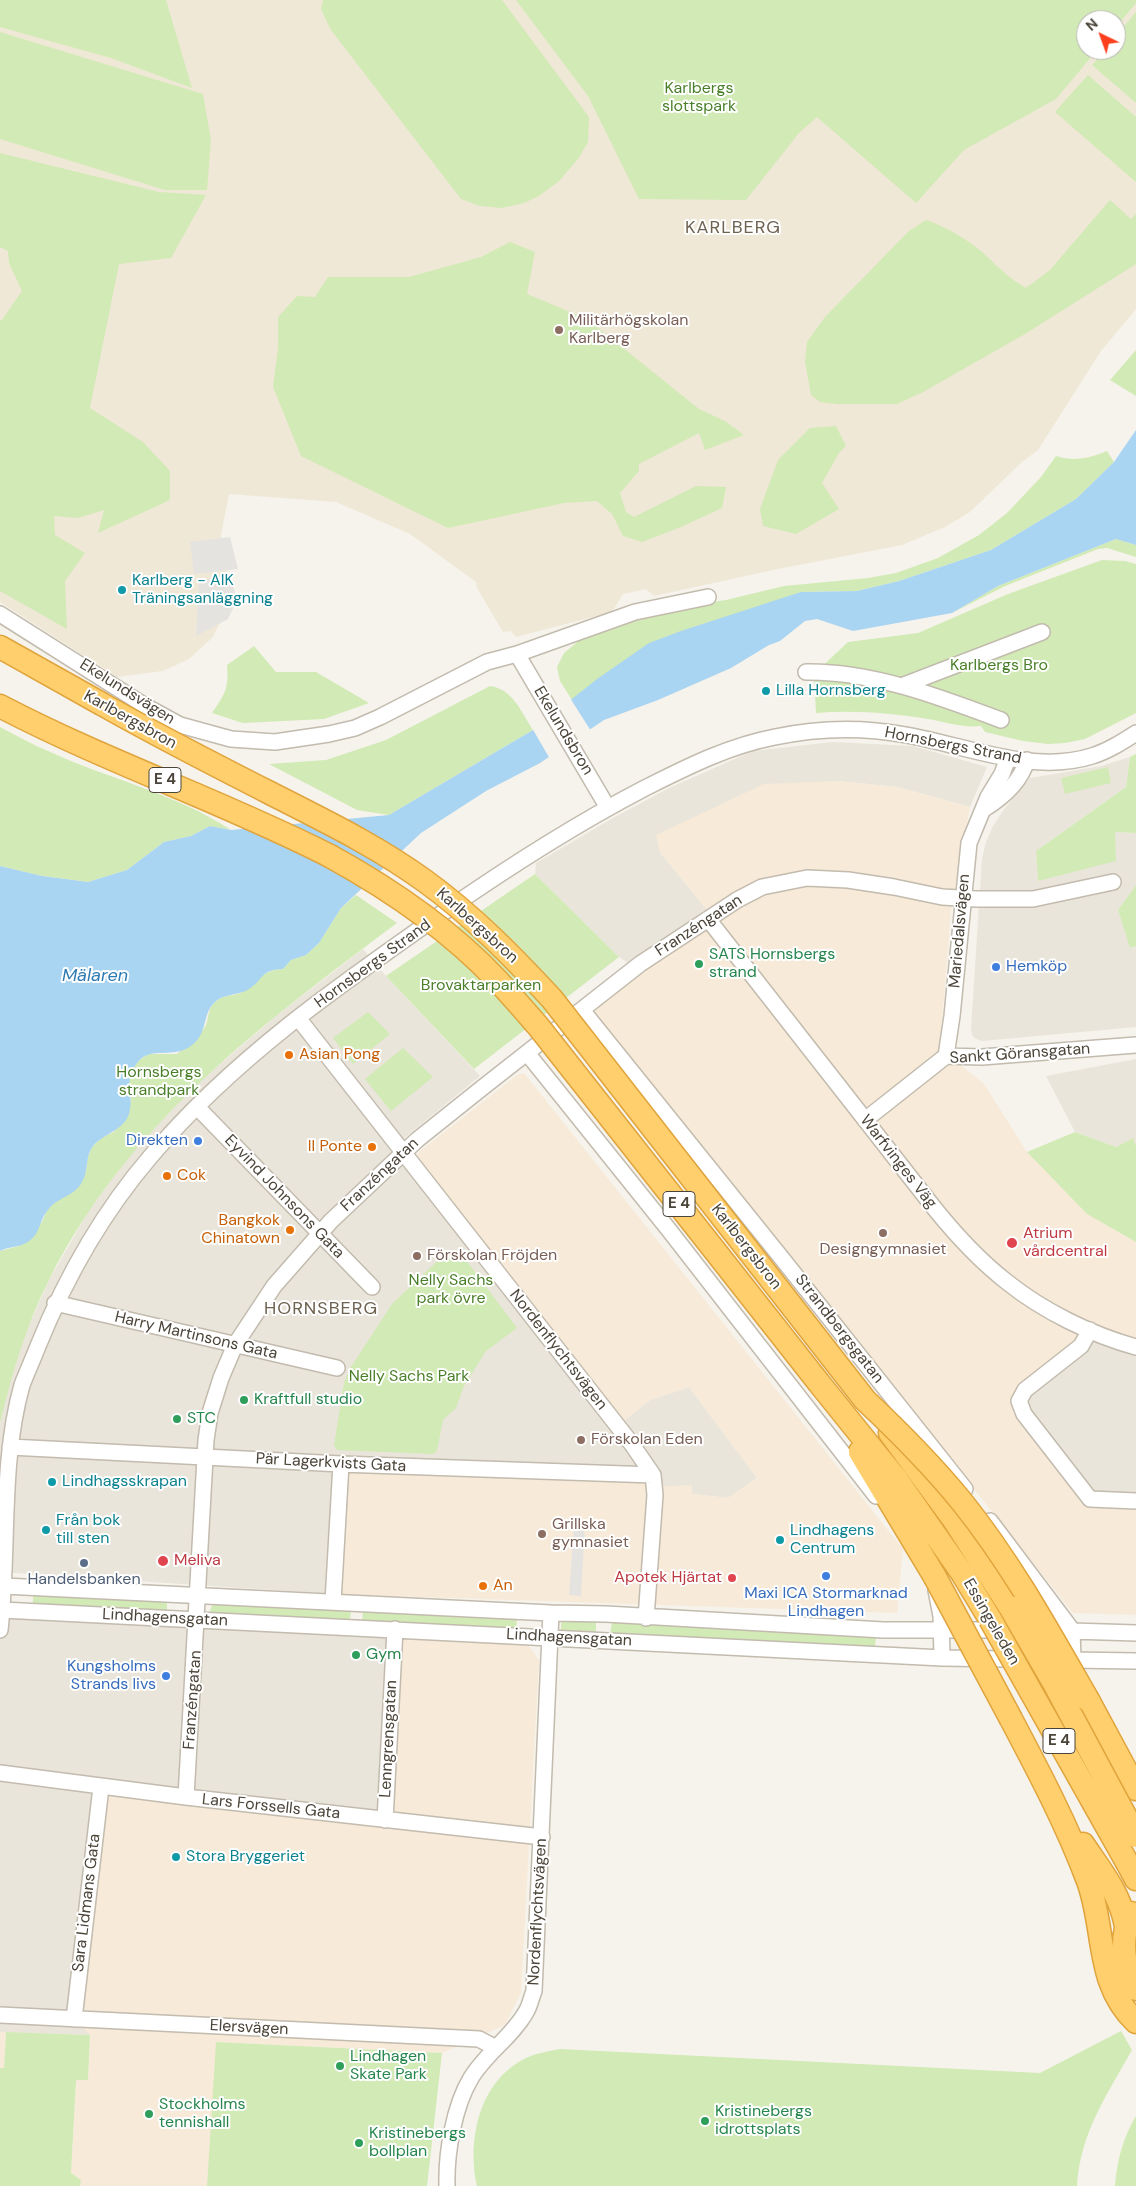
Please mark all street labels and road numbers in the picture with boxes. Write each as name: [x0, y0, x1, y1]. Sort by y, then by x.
street label: Ekelundsvägen: [76, 655, 178, 729]
street label: Ekelundsbron: [529, 683, 597, 779]
street label: Karlbergsbron: [80, 687, 180, 753]
street label: Hornsbergs Strand: [883, 723, 1023, 769]
road number: E 4: [149, 768, 181, 792]
street label: Mariedalsvägen: [945, 873, 975, 989]
street label: Karlbergsbron: [432, 884, 522, 968]
street label: Franzéngatan: [652, 891, 746, 961]
street label: Hornsbergs Strand: [311, 915, 435, 1013]
street label: Sankt Göransgatan: [949, 1040, 1091, 1068]
street label: Warfvinges Väg: [855, 1111, 941, 1213]
street label: Eyvind Johnsons Gata: [220, 1131, 348, 1263]
street label: Franzéngatan: [337, 1134, 423, 1216]
road number: E 4: [663, 1192, 695, 1216]
street label: Karlbergsbron: [707, 1200, 785, 1294]
street label: Strandbergsgatan: [791, 1271, 887, 1387]
street label: Nordenflychtsvägen: [505, 1286, 611, 1414]
street label: Harry Martinsons Gata: [113, 1308, 279, 1364]
street label: Pär Lagerkvists Gata: [255, 1449, 407, 1477]
street label: Essingeleden: [958, 1575, 1024, 1669]
street label: Lindhagensgatan: [102, 1605, 228, 1631]
street label: Lindhagensgatan: [506, 1625, 632, 1651]
street label: Franzéngatan: [180, 1650, 206, 1750]
street label: Lenngrensgatan: [376, 1680, 402, 1798]
road number: E 4: [1043, 1728, 1075, 1754]
street label: Lars Forssells Gata: [201, 1790, 341, 1824]
street label: Sara Lidmans Gata: [69, 1833, 105, 1973]
street label: Nordenflychtsvägen: [525, 1838, 551, 1986]
street label: Elersvägen: [209, 2016, 289, 2040]

